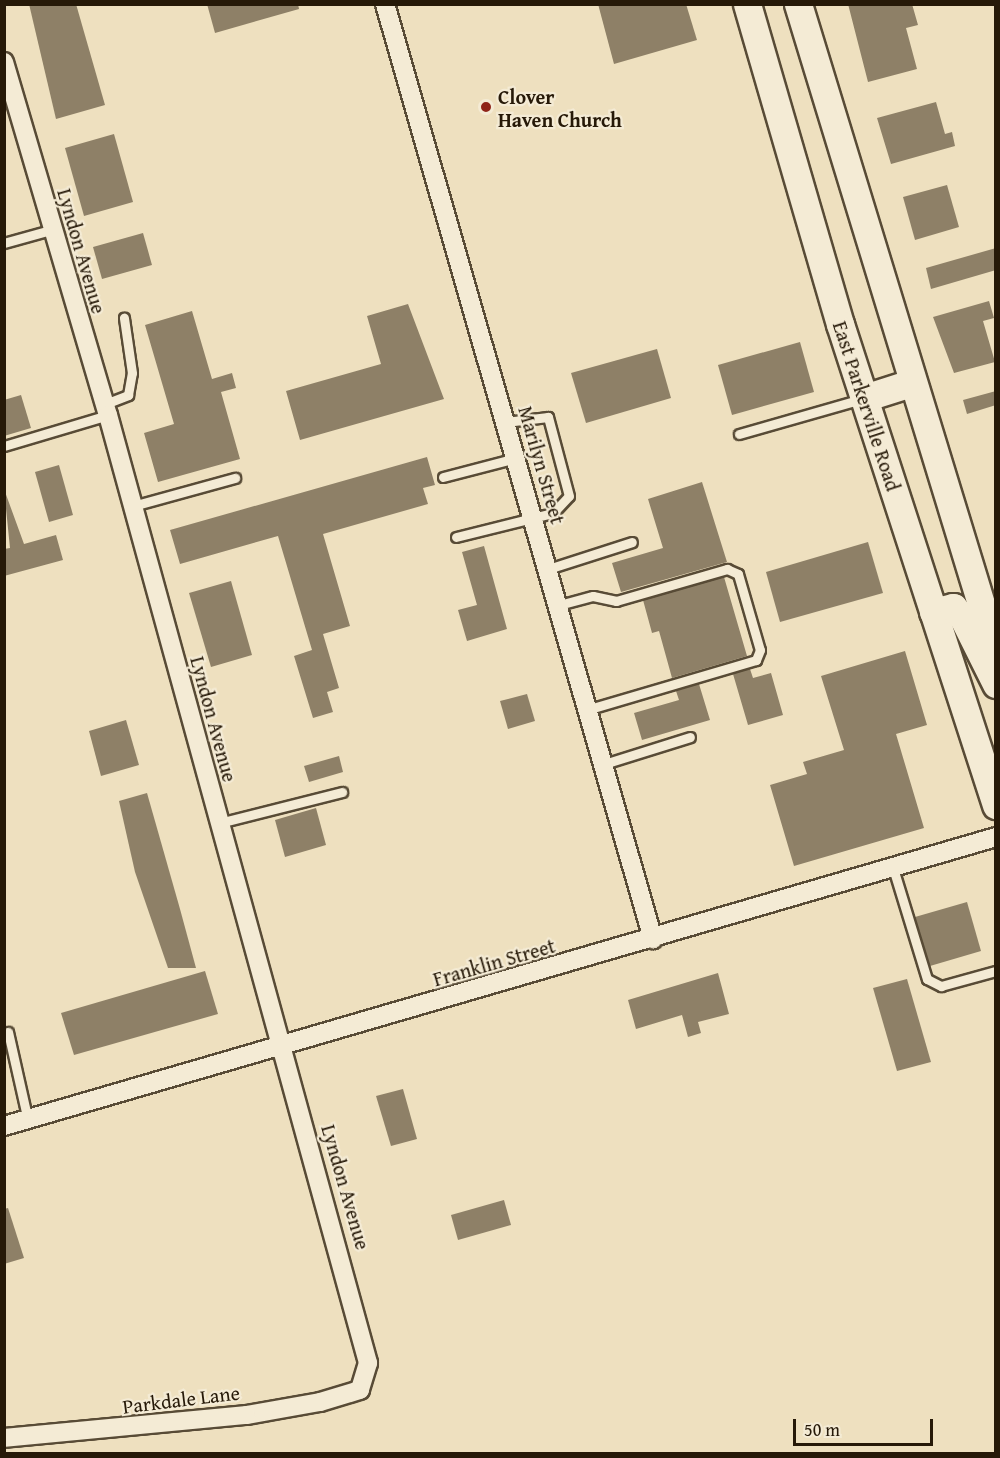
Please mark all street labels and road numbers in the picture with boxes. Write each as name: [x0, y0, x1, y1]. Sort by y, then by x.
street label: Lyndon Avenue: [53, 186, 111, 316]
street label: East Parkerville Road: [828, 318, 906, 494]
street label: Marilyn Street: [514, 403, 570, 527]
street label: Lyndon Avenue: [186, 654, 242, 784]
street label: Franklin Street: [430, 933, 558, 991]
street label: Lyndon Avenue: [317, 1122, 375, 1252]
street label: Parkdale Lane: [121, 1380, 241, 1418]

